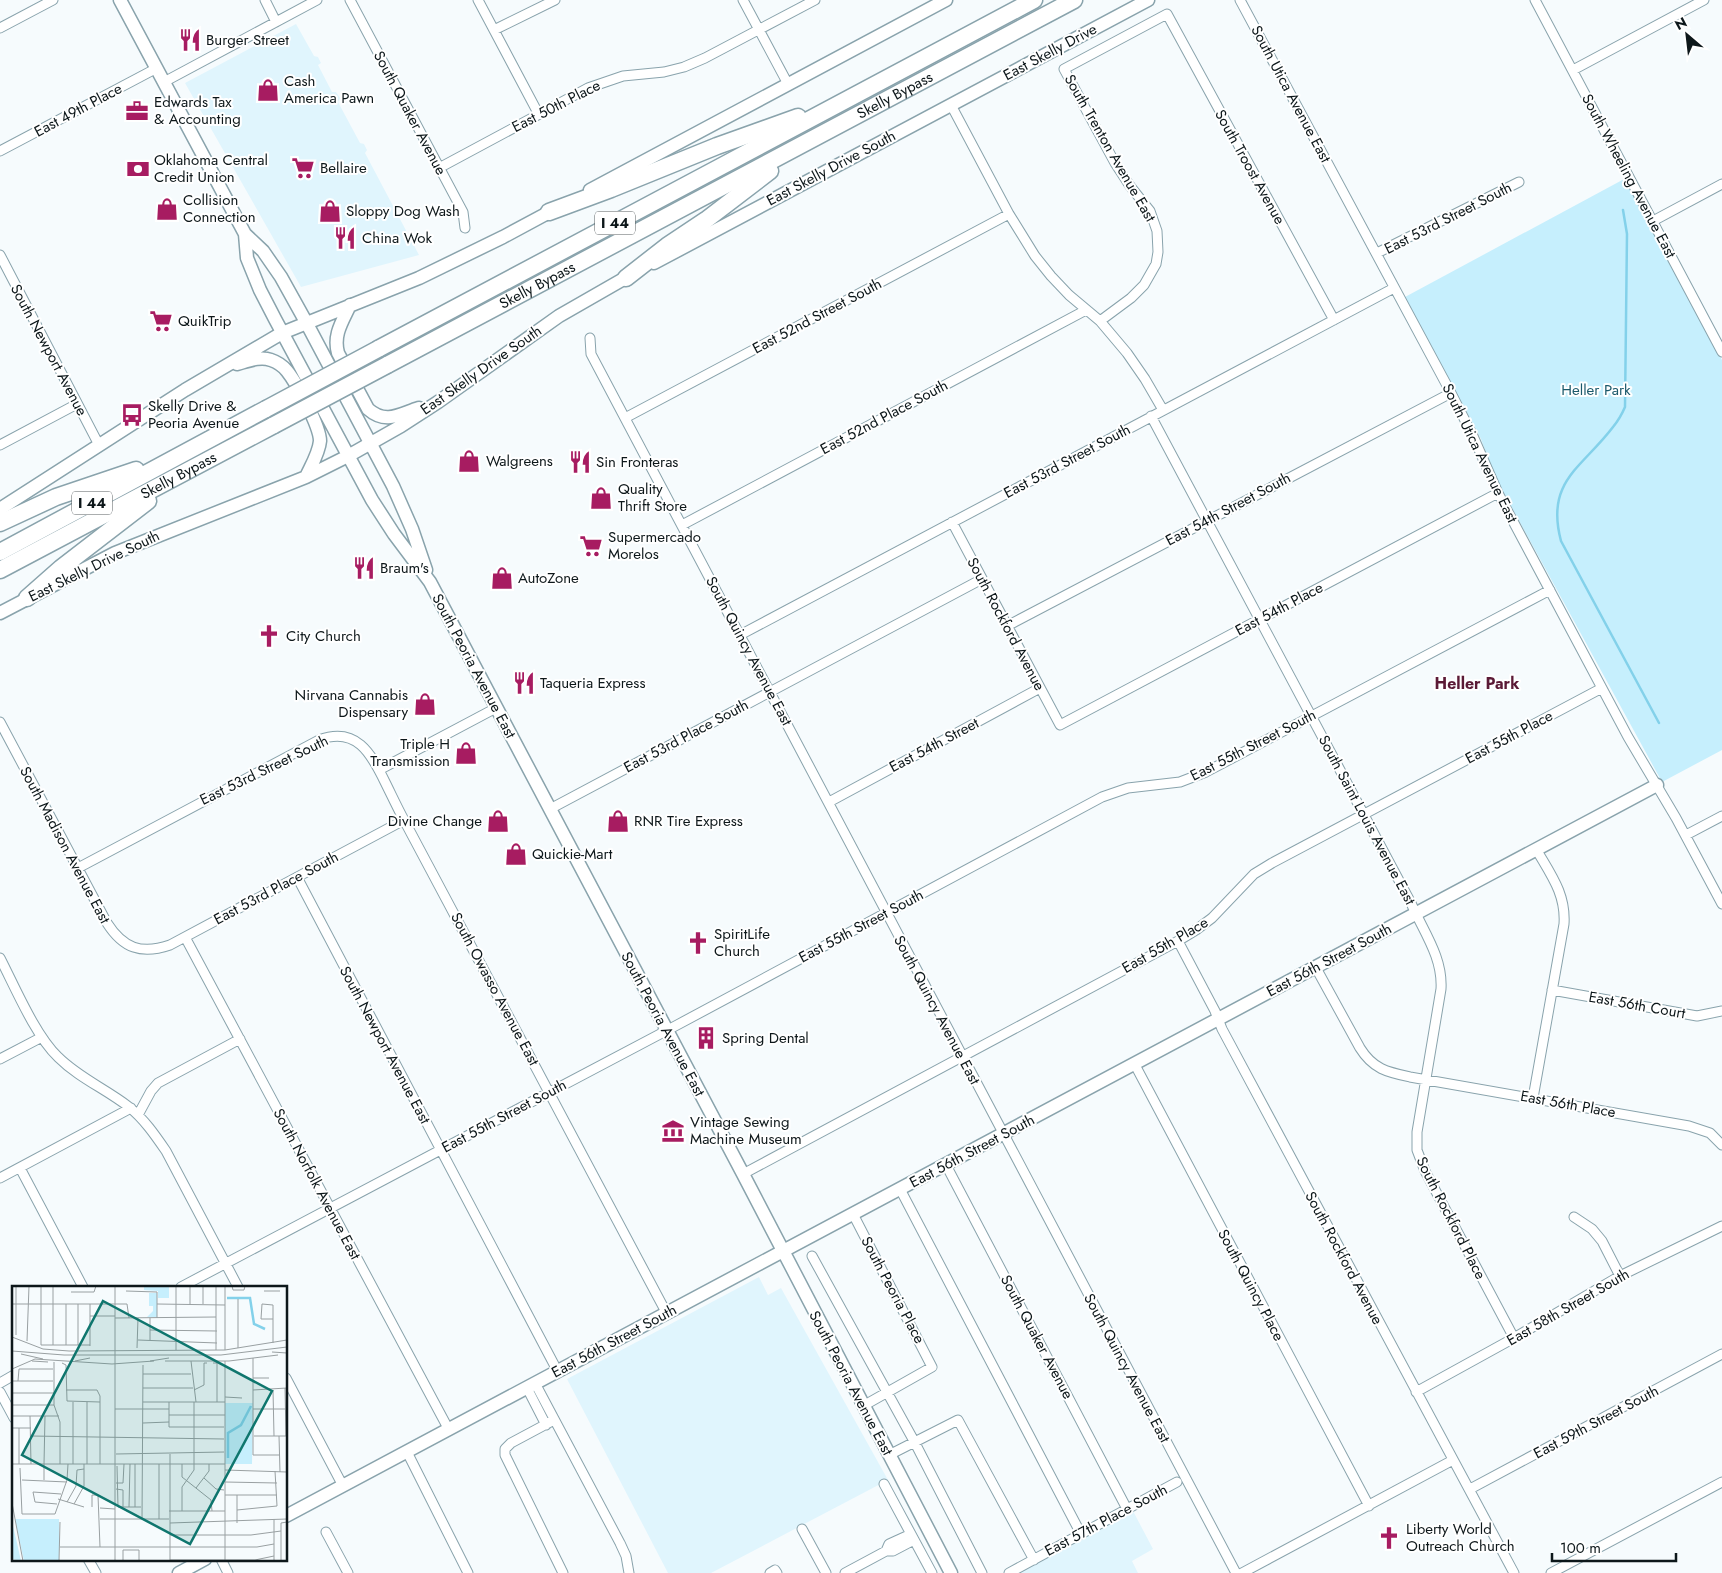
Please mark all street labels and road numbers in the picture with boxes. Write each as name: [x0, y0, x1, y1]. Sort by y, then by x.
street label: East Skelly Drive: [999, 18, 1101, 86]
street label: South Utica Avenue East: [1246, 22, 1337, 167]
street label: South Quaker Avenue: [368, 47, 452, 179]
street label: Skelly Bypass: [853, 66, 937, 124]
street label: South Trenton Avenue East: [1059, 70, 1161, 226]
street label: East 50th Place: [508, 74, 604, 138]
street label: East 49th Place: [30, 77, 126, 142]
street label: South Wheeling Avenue East: [1576, 90, 1682, 262]
street label: South Troost Avenue: [1209, 106, 1291, 229]
street label: East Skelly Drive South: [762, 125, 900, 211]
street label: East 53rd Street South: [1380, 176, 1516, 260]
road number: I 44: [595, 212, 635, 234]
street label: Skelly Bypass: [495, 256, 579, 314]
street label: East 52nd Street South: [748, 273, 886, 359]
street label: South Newport Avenue: [5, 280, 93, 420]
street label: East Skelly Drive South: [416, 320, 546, 420]
street label: East 52nd Place South: [816, 374, 952, 460]
street label: South Utica Avenue East: [1437, 380, 1523, 527]
street label: East 53rd Street South: [1000, 418, 1134, 504]
street label: Skelly Bypass: [137, 446, 220, 505]
street label: East 54th Street South: [1162, 467, 1294, 551]
road number: I 44: [72, 492, 112, 514]
street label: East Skelly Drive South: [25, 525, 163, 607]
street label: South Rockford Avenue: [962, 553, 1051, 695]
street label: South Quincy Avenue East: [700, 572, 798, 730]
street label: East 54th Place: [1231, 576, 1327, 641]
street label: South Peoria Avenue East: [426, 590, 522, 743]
street label: East 53rd Place South: [620, 694, 752, 778]
street label: East 55th Street South: [1186, 704, 1320, 786]
street label: East 55th Place: [1461, 705, 1557, 769]
street label: East 54th Street: [885, 712, 983, 778]
street label: East 53rd Street South: [196, 729, 332, 811]
street label: South Saint Louis Avenue East: [1313, 731, 1421, 909]
street label: South Madison Avenue East: [14, 763, 116, 928]
street label: East 53rd Place South: [210, 846, 342, 930]
street label: East 55th Street South: [795, 884, 927, 968]
street label: South Owasso Avenue East: [445, 908, 545, 1070]
street label: East 55th Place: [1118, 911, 1212, 979]
street label: East 56th Street South: [1263, 918, 1395, 1002]
street label: South Quincy Avenue East: [888, 931, 986, 1089]
street label: South Peoria Avenue East: [615, 948, 711, 1101]
street label: South Newport Avenue East: [334, 962, 436, 1128]
street label: East 56th Court: [1587, 986, 1687, 1024]
street label: East 55th Street South: [438, 1074, 570, 1158]
street label: East 56th Place: [1519, 1085, 1618, 1123]
street label: South Norfolk Avenue East: [268, 1104, 366, 1264]
street label: East 56th Street South: [906, 1109, 1038, 1193]
street label: South Rockford Place: [1411, 1153, 1492, 1283]
street label: South Rockford Avenue: [1300, 1187, 1389, 1329]
street label: South Quincy Place: [1212, 1225, 1290, 1345]
street label: South Peoria Place: [855, 1233, 931, 1348]
street label: East 58th Street South: [1503, 1263, 1633, 1351]
street label: South Quaker Avenue: [995, 1271, 1079, 1403]
street label: South Quincy Avenue East: [1078, 1289, 1176, 1447]
street label: East 56th Street South: [548, 1299, 680, 1383]
street label: South Peoria Avenue East: [803, 1307, 899, 1460]
street label: East 59th Street South: [1530, 1380, 1662, 1464]
street label: East 57th Place South: [1041, 1478, 1171, 1562]

